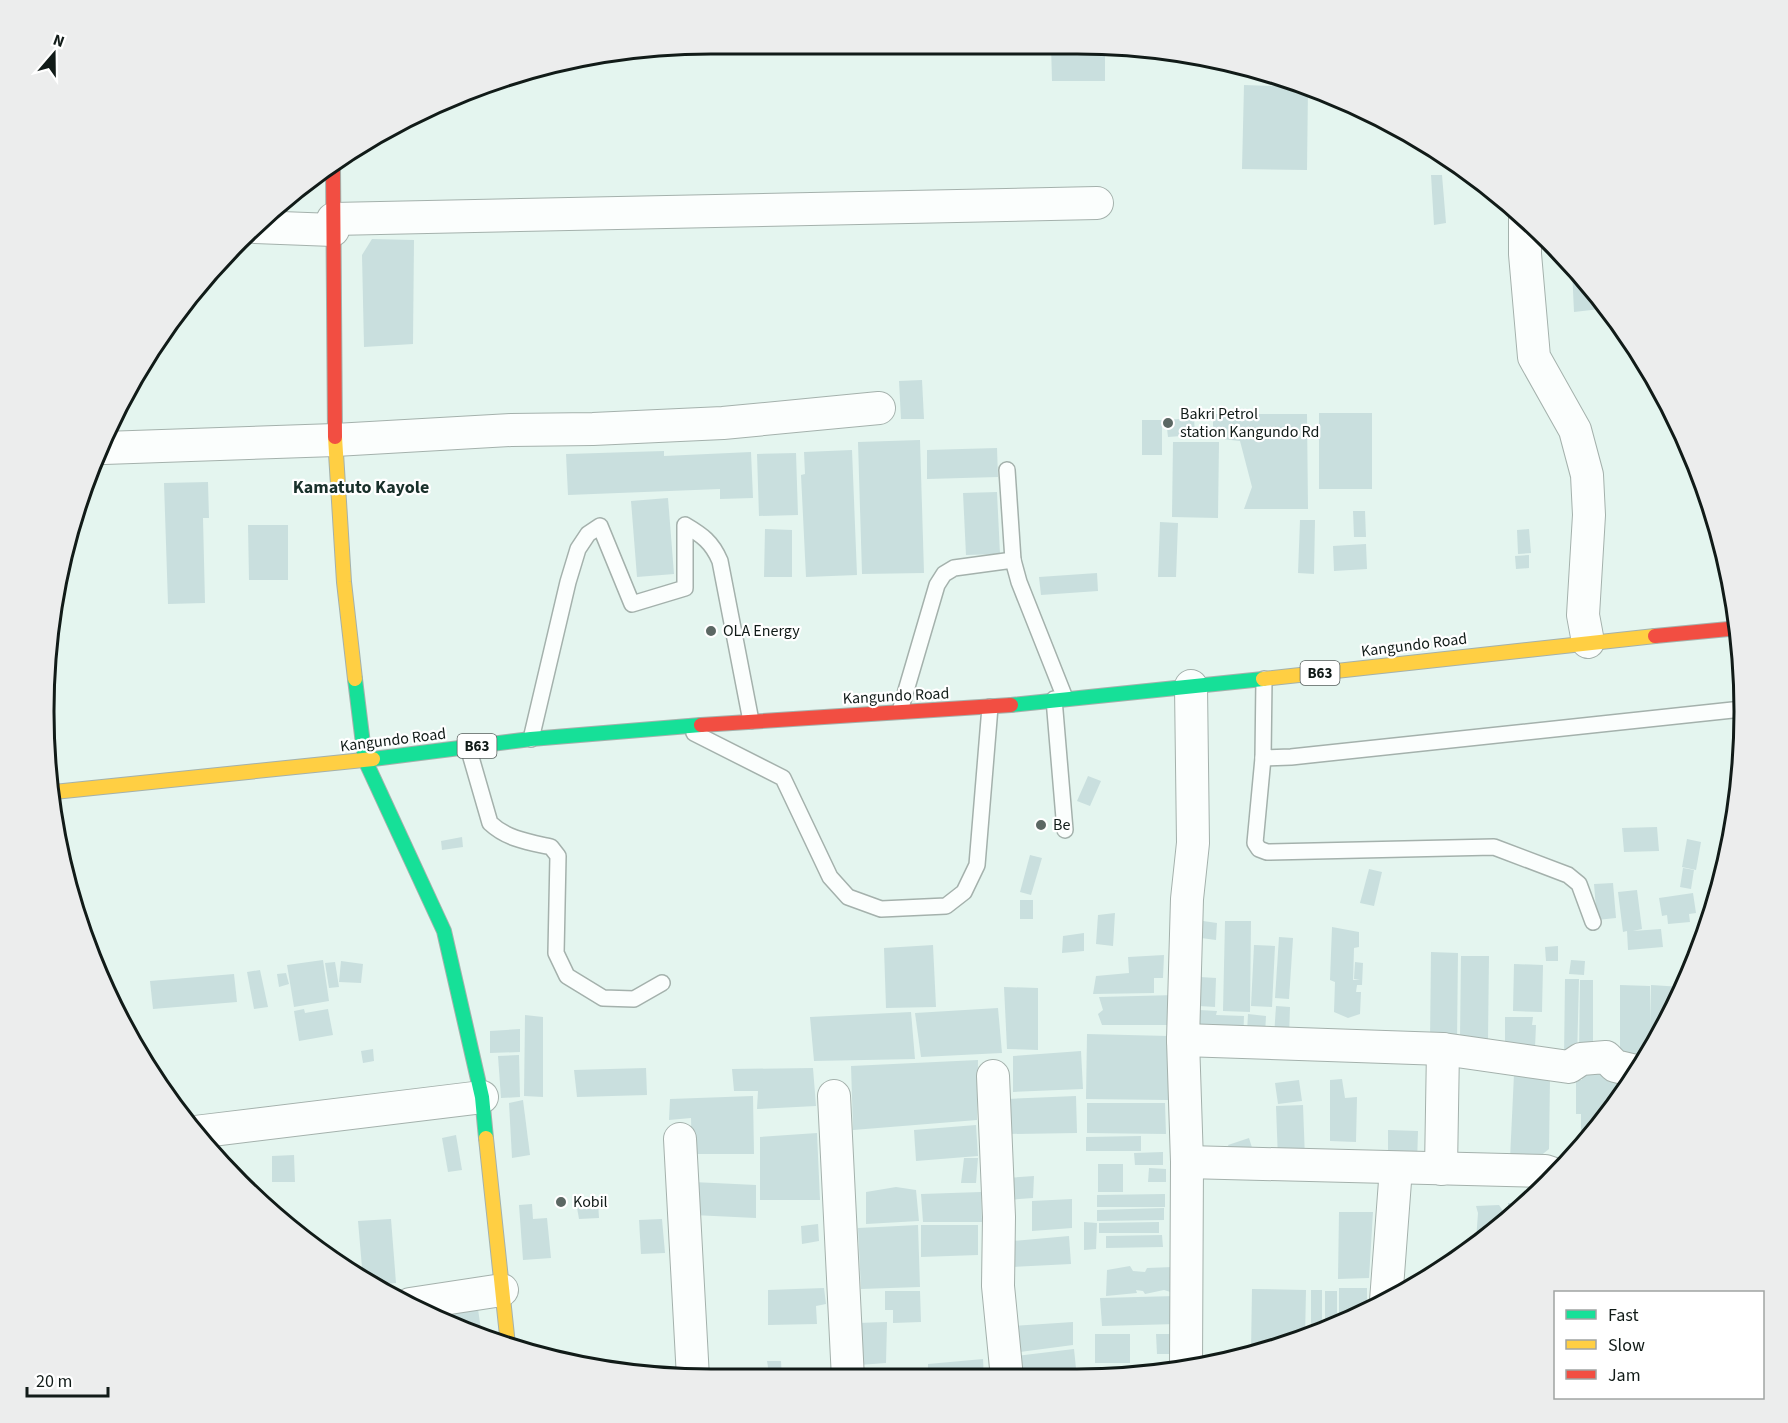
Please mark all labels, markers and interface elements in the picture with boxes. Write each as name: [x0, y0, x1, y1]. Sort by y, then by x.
north arrow: [24, 24, 84, 84]
text: N: [50, 29, 68, 53]
place label: Bakri Petrol station Kangundo Rd: [1180, 403, 1319, 443]
marker: Bakri Petrol station Kangundo Rd: [1161, 416, 1175, 430]
district label: Kamatuto Kayole: [293, 475, 429, 500]
place label: OLA Energy: [723, 620, 800, 642]
marker: OLA Energy: [704, 624, 718, 638]
street label: Kangundo Road: [1360, 628, 1468, 662]
road number: B63: [1300, 661, 1340, 685]
street label: Kangundo Road: [842, 682, 950, 710]
street label: Kangundo Road: [339, 723, 447, 757]
road number: B63: [458, 734, 496, 758]
place label: Be: [1053, 814, 1070, 836]
marker: Be: [1034, 818, 1048, 832]
place label: Kobil: [573, 1191, 608, 1213]
marker: Kobil: [554, 1195, 568, 1209]
legend: [1554, 1291, 1764, 1399]
text: Fast: [1608, 1303, 1639, 1328]
text: Slow: [1608, 1333, 1645, 1358]
scale bar: [27, 1360, 108, 1398]
text: Jam: [1608, 1363, 1641, 1388]
text: 20 m: [36, 1369, 72, 1394]

